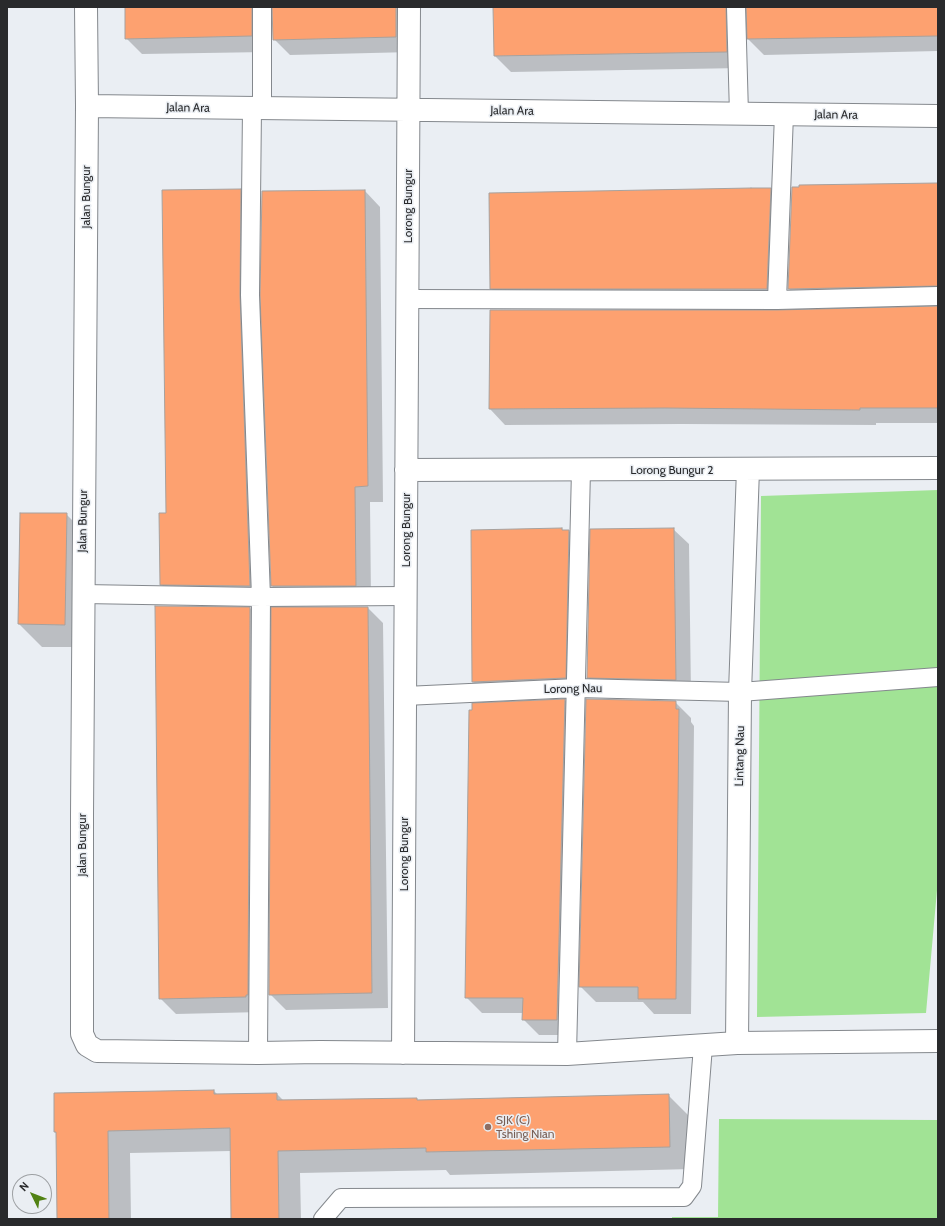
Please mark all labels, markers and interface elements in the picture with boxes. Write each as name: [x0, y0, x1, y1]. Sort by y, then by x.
street label: Jalan Ara: [166, 100, 210, 116]
street label: Jalan Ara: [490, 103, 534, 119]
street label: Jalan Ara: [814, 107, 858, 123]
street label: Jalan Bungur: [79, 166, 93, 228]
street label: Lorong Bungur: [401, 169, 415, 243]
street label: Lorong Bungur 2: [630, 463, 714, 477]
street label: Jalan Bungur: [75, 489, 91, 553]
street label: Lorong Bungur: [399, 493, 413, 567]
street label: Lorong Nau: [544, 681, 602, 697]
street label: Lintang Nau: [732, 726, 748, 786]
street label: Jalan Bungur: [75, 814, 89, 876]
street label: Lorong Bungur: [397, 817, 411, 891]
place label: SJK (C) Tshing Nian: [496, 1113, 554, 1141]
marker: SJK (C) Tshing Nian: [483, 1122, 493, 1132]
north arrow: [12, 1174, 52, 1214]
text: N: [16, 1179, 32, 1194]

